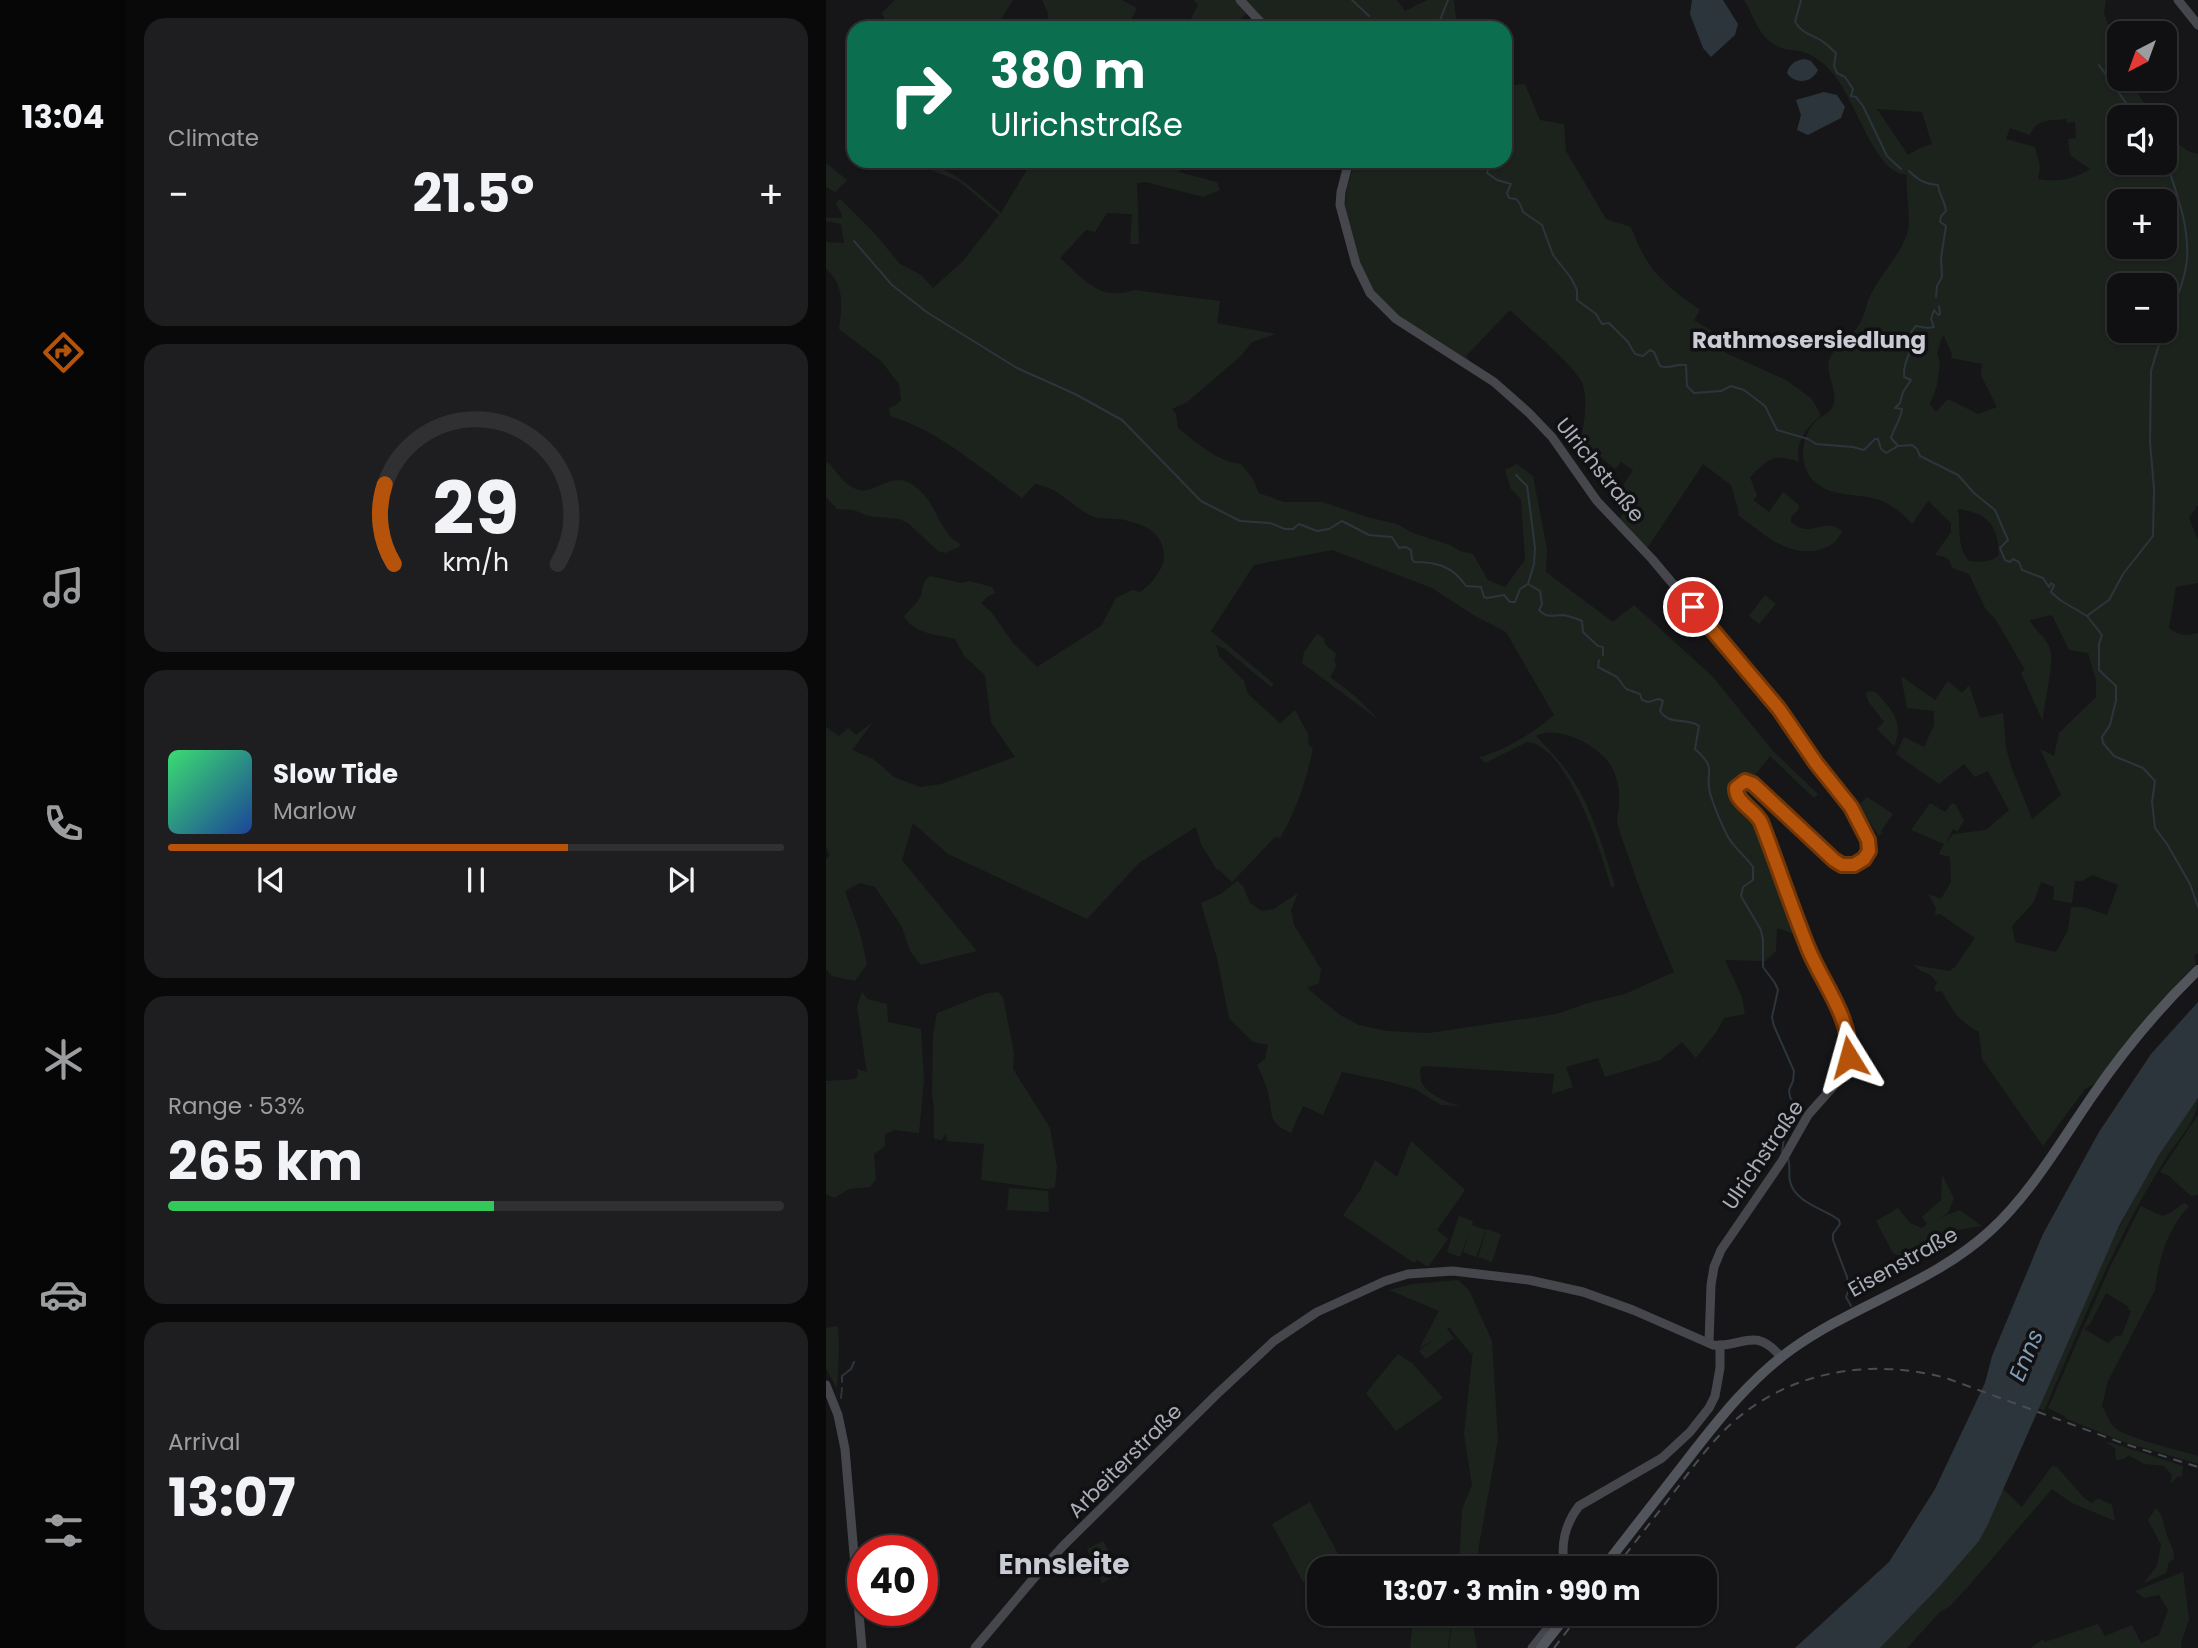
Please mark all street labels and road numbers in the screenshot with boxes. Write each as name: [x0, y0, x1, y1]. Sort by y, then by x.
street label: Ulrichstraße: [1549, 411, 1651, 528]
street label: Ulrichstraße: [1715, 1094, 1810, 1215]
street label: Eisenstraße: [1843, 1219, 1963, 1304]
street label: Arbeiterstraße: [1061, 1397, 1188, 1524]

